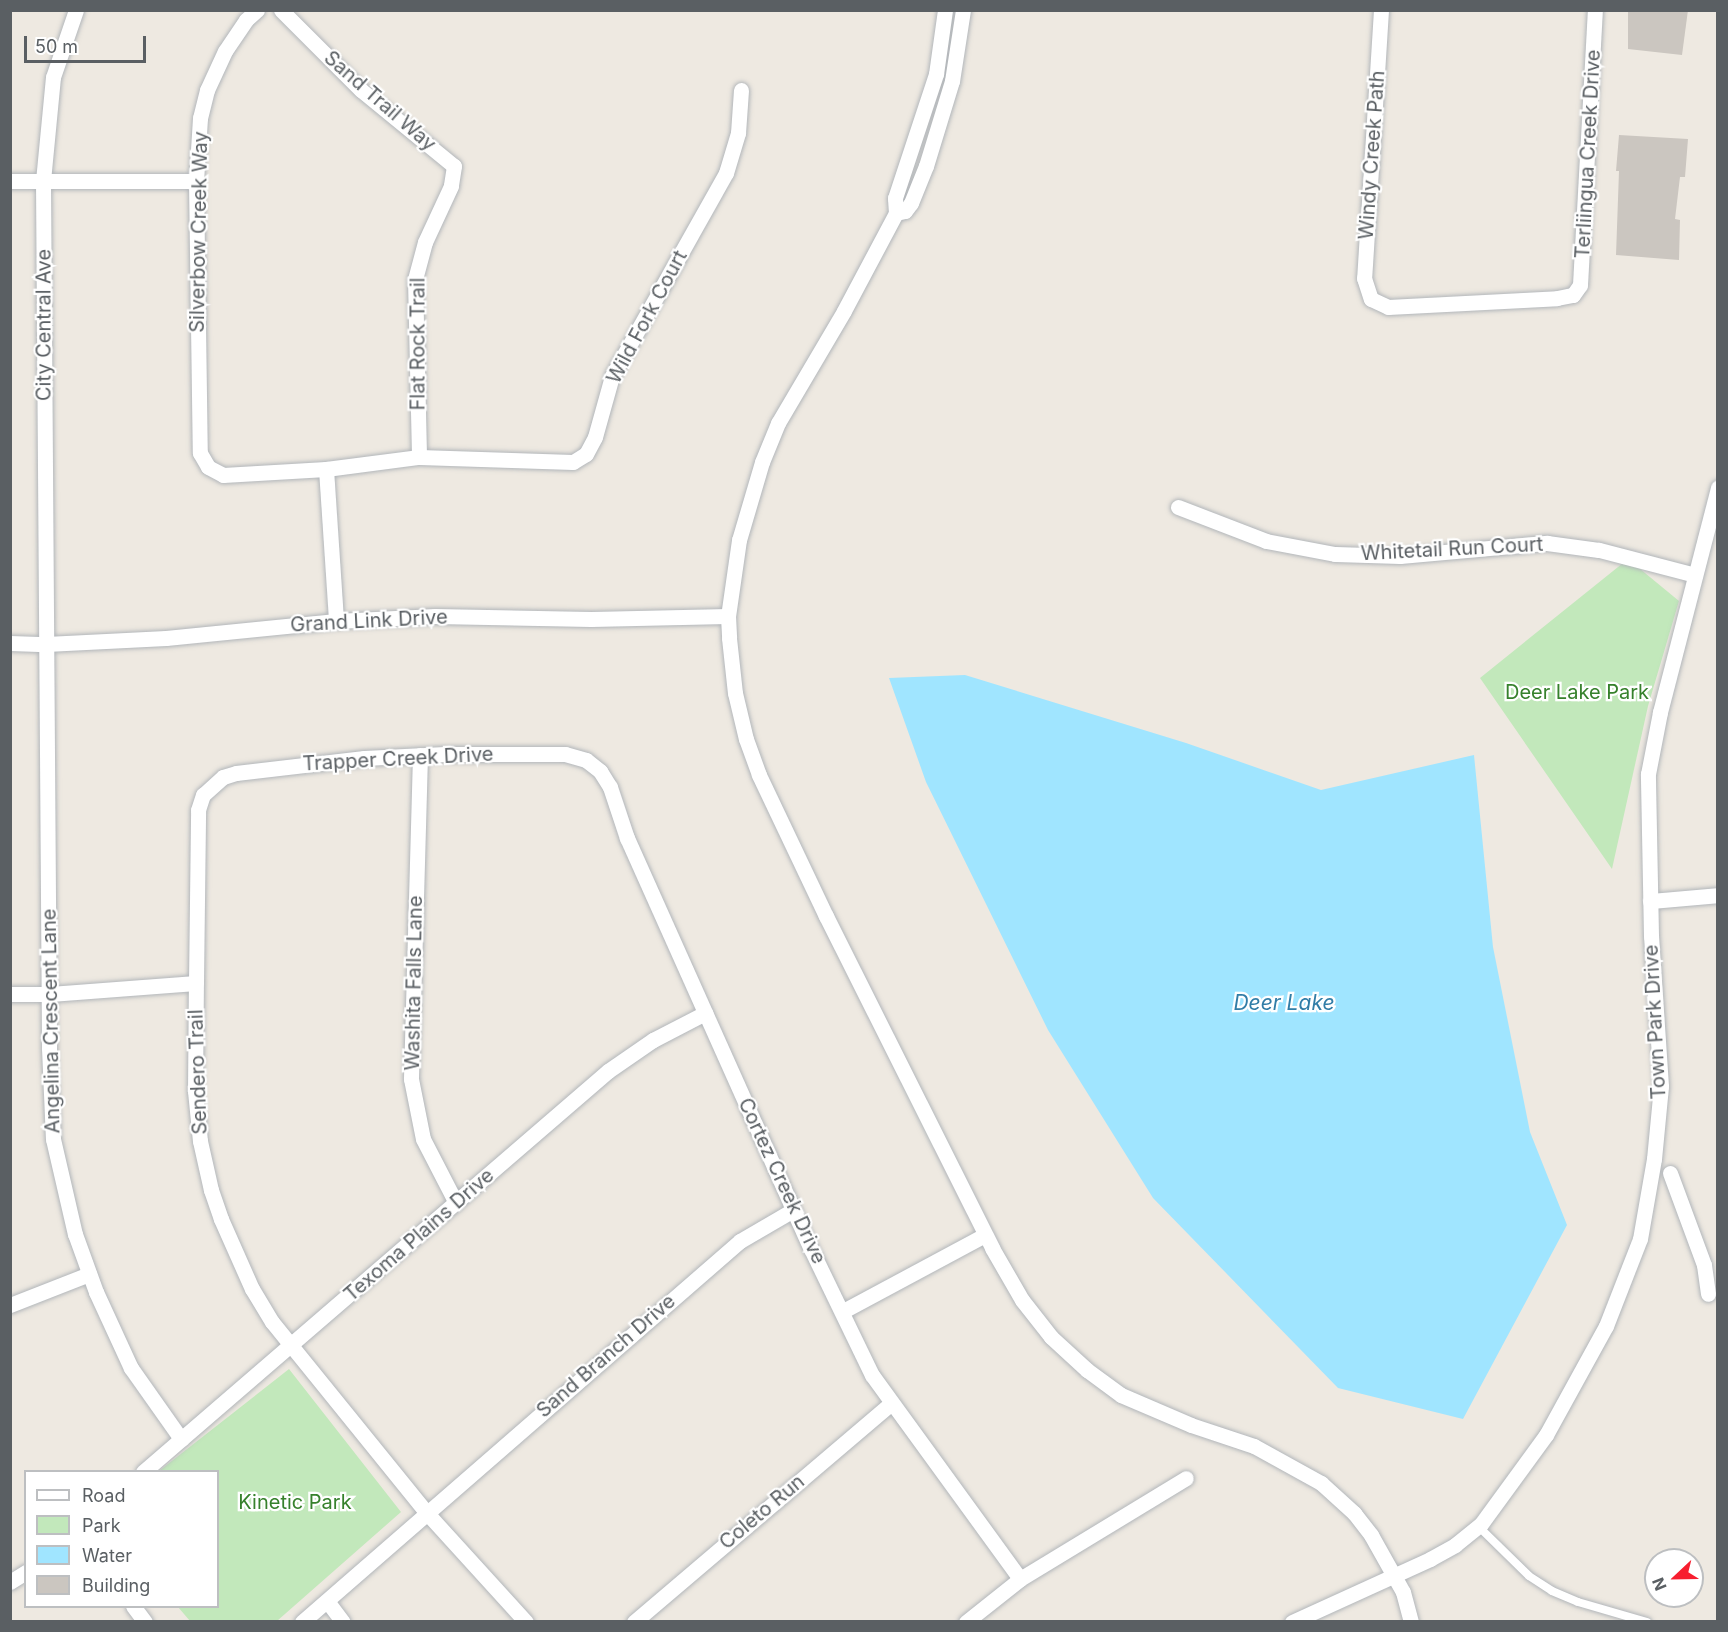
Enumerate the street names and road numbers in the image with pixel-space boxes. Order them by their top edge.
street label: Sand Trail Way [319,46,441,156]
street label: Terliingua Creek Drive [1571,49,1605,259]
street label: Windy Creek Path [1354,70,1390,240]
street label: Silverbow Creek Way [185,131,213,333]
street label: Wild Fork Court [602,246,692,388]
street label: City Central Ave [32,249,56,401]
street label: Flat Rock Trail [406,278,430,410]
street label: Whitetail Run Court [1360,532,1544,566]
street label: Grand Link Drive [290,605,448,637]
street label: Trapper Creek Drive [302,742,494,776]
street label: Washita Falls Lane [400,895,428,1071]
street label: Angelina Crescent Lane [37,908,65,1134]
street label: Town Park Drive [1639,944,1671,1100]
street label: Sendero Trail [184,1009,212,1135]
street label: Cortez Creek Drive [733,1094,831,1268]
street label: Texoma Plains Drive [339,1163,499,1307]
street label: Sand Branch Drive [532,1289,680,1423]
street label: Coleto Run [715,1470,809,1554]

